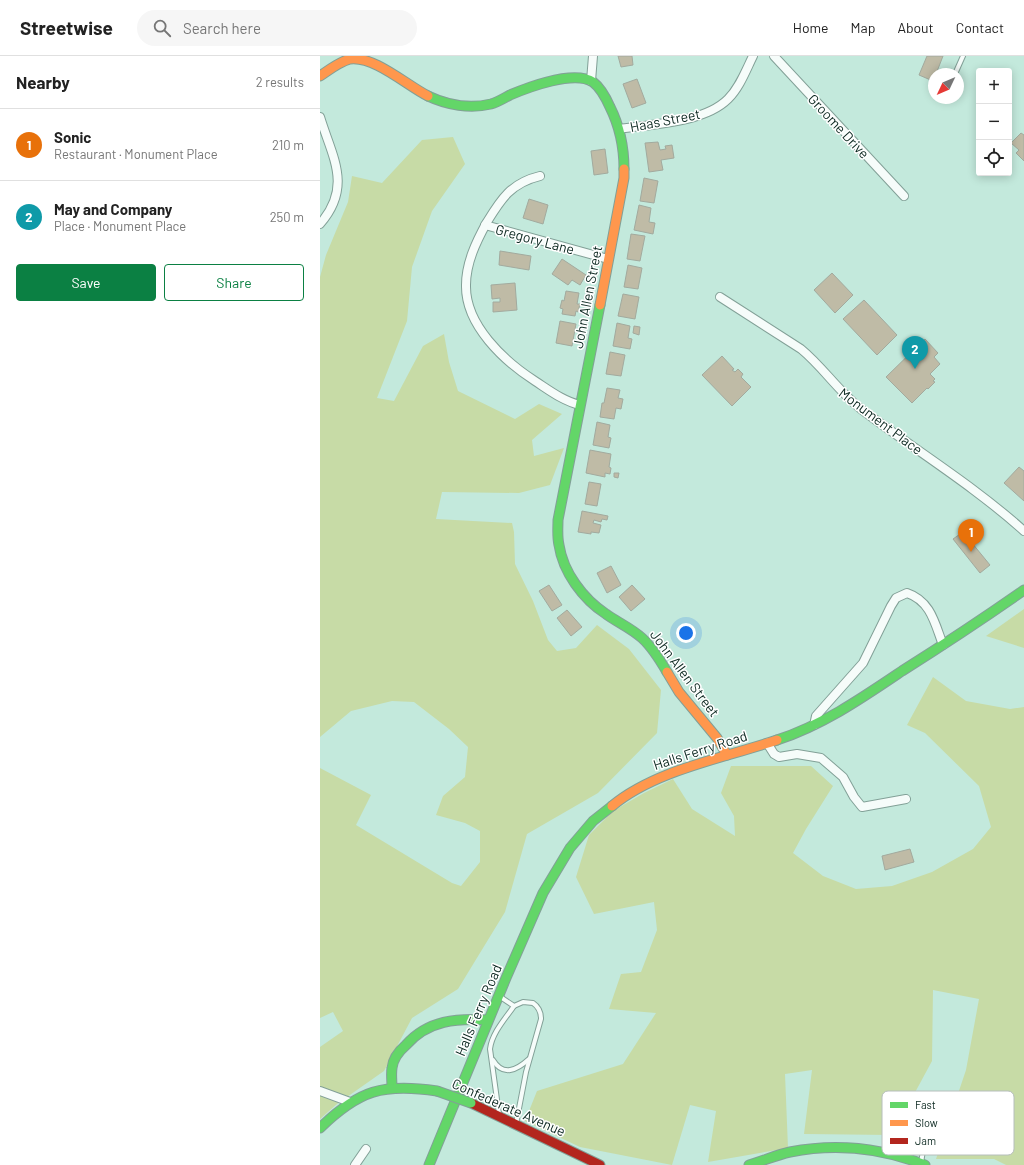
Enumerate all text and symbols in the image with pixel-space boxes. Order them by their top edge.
search box [137,10,417,46]
text: Streetwise [20,16,113,39]
icon: search [151,17,173,39]
text: Search here [183,19,261,37]
text: Home [793,19,829,36]
text: Map [851,19,875,36]
text: About [897,19,934,36]
text: Contact [956,19,1004,36]
north arrow [928,68,964,104]
map controls [976,68,1012,176]
button: + [976,68,1012,104]
text: Nearby [16,72,70,92]
text: 2 results [256,74,304,90]
street label: Groome Drive [805,90,873,162]
button: − [976,104,1012,140]
street label: Haas Street [628,105,702,135]
text: Sonic [54,128,91,146]
text: 1 [27,137,31,153]
text: 210 m [272,137,304,153]
button: locate [976,140,1012,176]
text: Restaurant · Monument Place [54,146,218,162]
text: May and Company [54,200,172,218]
text: 2 [25,209,33,225]
text: 250 m [270,209,304,225]
text: Place · Monument Place [54,218,186,234]
street label: Gregory Lane [494,220,576,258]
street label: John Allen Street [569,244,605,350]
button: Save [16,264,156,301]
button: Share [164,264,304,301]
pin: 2 [902,336,928,369]
street label: Monument Place [836,384,926,458]
pin: 1 [958,519,984,552]
your location [676,623,696,643]
street label: John Allen Street [647,626,723,720]
street label: Halls Ferry Road [651,727,749,773]
street label: Halls Ferry Road [451,962,505,1058]
street label: Confederate Avenue [450,1074,568,1140]
legend [882,1091,1014,1155]
text: Fast [915,1098,936,1111]
text: Slow [915,1116,938,1129]
text: Jam [915,1134,936,1147]

